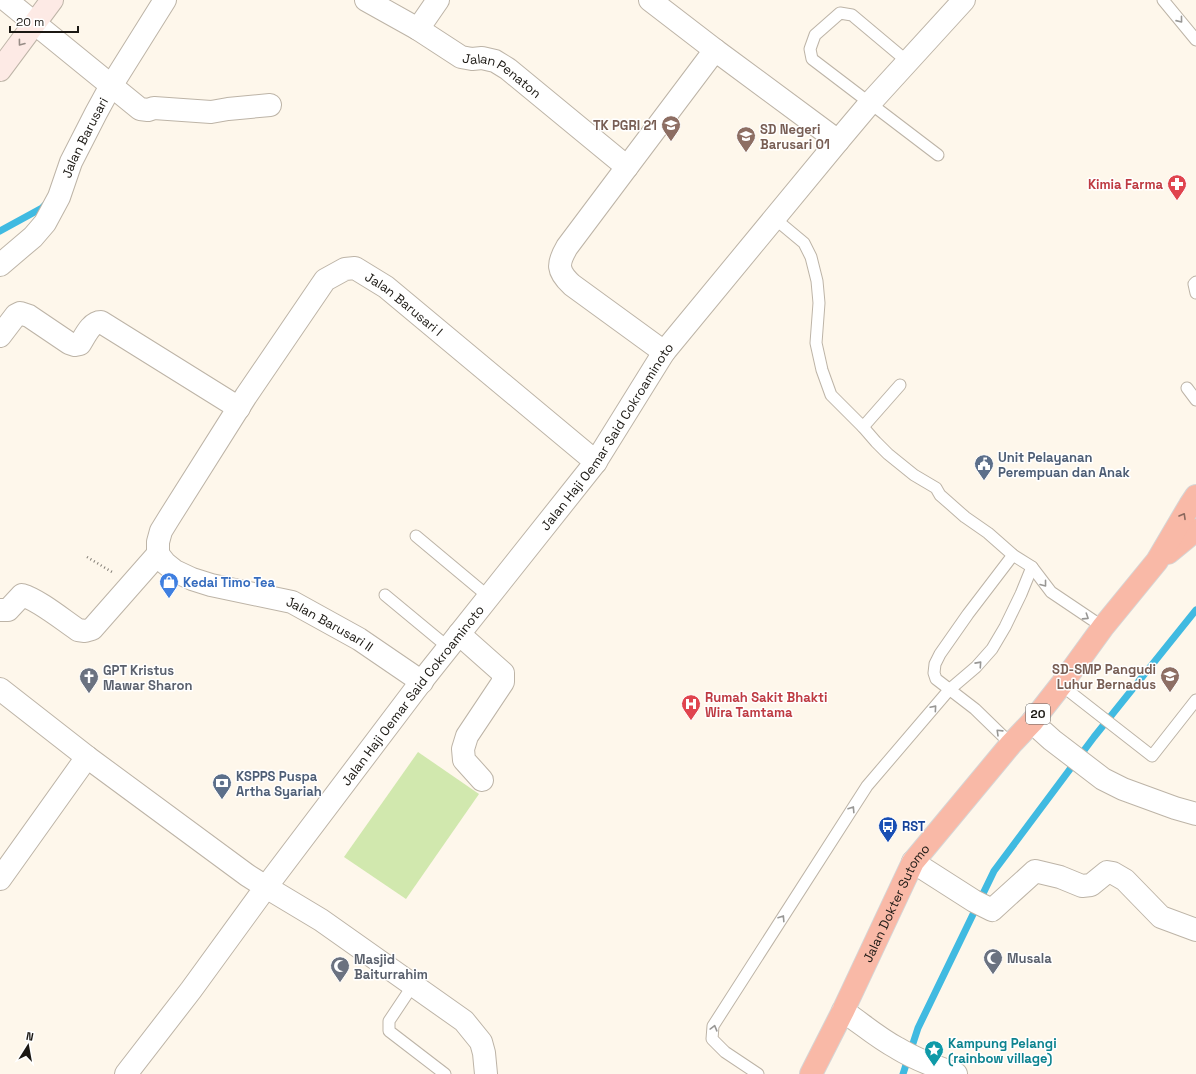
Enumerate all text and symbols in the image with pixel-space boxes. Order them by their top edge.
scale bar [10,8,78,34]
text: 20 m [16,14,44,30]
one-way arrow [1175,15,1182,23]
one-way arrow [18,38,25,45]
street label: Jalan Penaton [461,49,545,102]
street label: Jalan Barusari [58,94,112,180]
school or university icon: TK PGRI 21 [660,114,682,142]
place label: TK PGRI 21 [593,117,657,134]
place label: SD Negeri Barusari 01 [760,121,830,153]
school or university icon: SD Negeri Barusari 01 [735,125,757,153]
pharmacy icon: Kimia Farma [1166,173,1188,201]
place label: Kimia Farma [1088,176,1163,193]
street label: Jalan Barusari I [362,268,446,340]
street label: Jalan Haji Oemar Said Cokroaminoto [537,339,677,534]
place label: Unit Pelayanan Perempuan dan Anak [998,449,1131,481]
public building icon: Unit Pelayanan Perempuan dan Anak [973,453,995,481]
one-way arrow [1179,513,1186,520]
shop icon: Kedai Timo Tea [158,571,180,599]
place label: Kedai Timo Tea [183,574,275,591]
one-way arrow [1040,579,1047,586]
street label: Jalan Barusari II [285,593,377,655]
street label: Jalan Haji Oemar Said Cokroaminoto [338,602,488,789]
one-way arrow [1082,612,1089,619]
one-way arrow [974,661,981,669]
place label: SD-SMP Pangudi Luhur Bernadus [1052,661,1156,693]
place label: GPT Kristus Mawar Sharon [103,662,192,694]
school or university icon: SD-SMP Pangudi Luhur Bernadus [1159,665,1181,693]
church icon: GPT Kristus Mawar Sharon [78,666,100,694]
place label: Rumah Sakit Bhakti Wira Tamtama [705,689,827,721]
hospital icon: Rumah Sakit Bhakti Wira Tamtama [680,693,702,721]
road number: 20 [1026,704,1050,724]
one-way arrow [929,705,936,712]
one-way arrow [996,730,1004,737]
place label: KSPPS Puspa Artha Syariah [236,768,322,800]
bank icon: KSPPS Puspa Artha Syariah [211,772,233,800]
one-way arrow [847,806,855,813]
bus stop icon: RST [877,815,899,843]
place label: RST [902,818,926,835]
street label: Jalan Dokter Sutomo [859,840,934,965]
one-way arrow [777,915,785,922]
mosque icon: Musala [982,947,1004,975]
place label: Musala [1007,950,1052,967]
place label: Masjid Baiturrahim [354,951,428,983]
mosque icon: Masjid Baiturrahim [329,955,351,983]
one-way arrow [709,1025,718,1032]
north arrow [8,1026,48,1066]
text: N [25,1029,35,1044]
place label: Kampung Pelangi (rainbow village) [948,1035,1057,1067]
place icon: Kampung Pelangi (rainbow village) [923,1039,945,1067]

